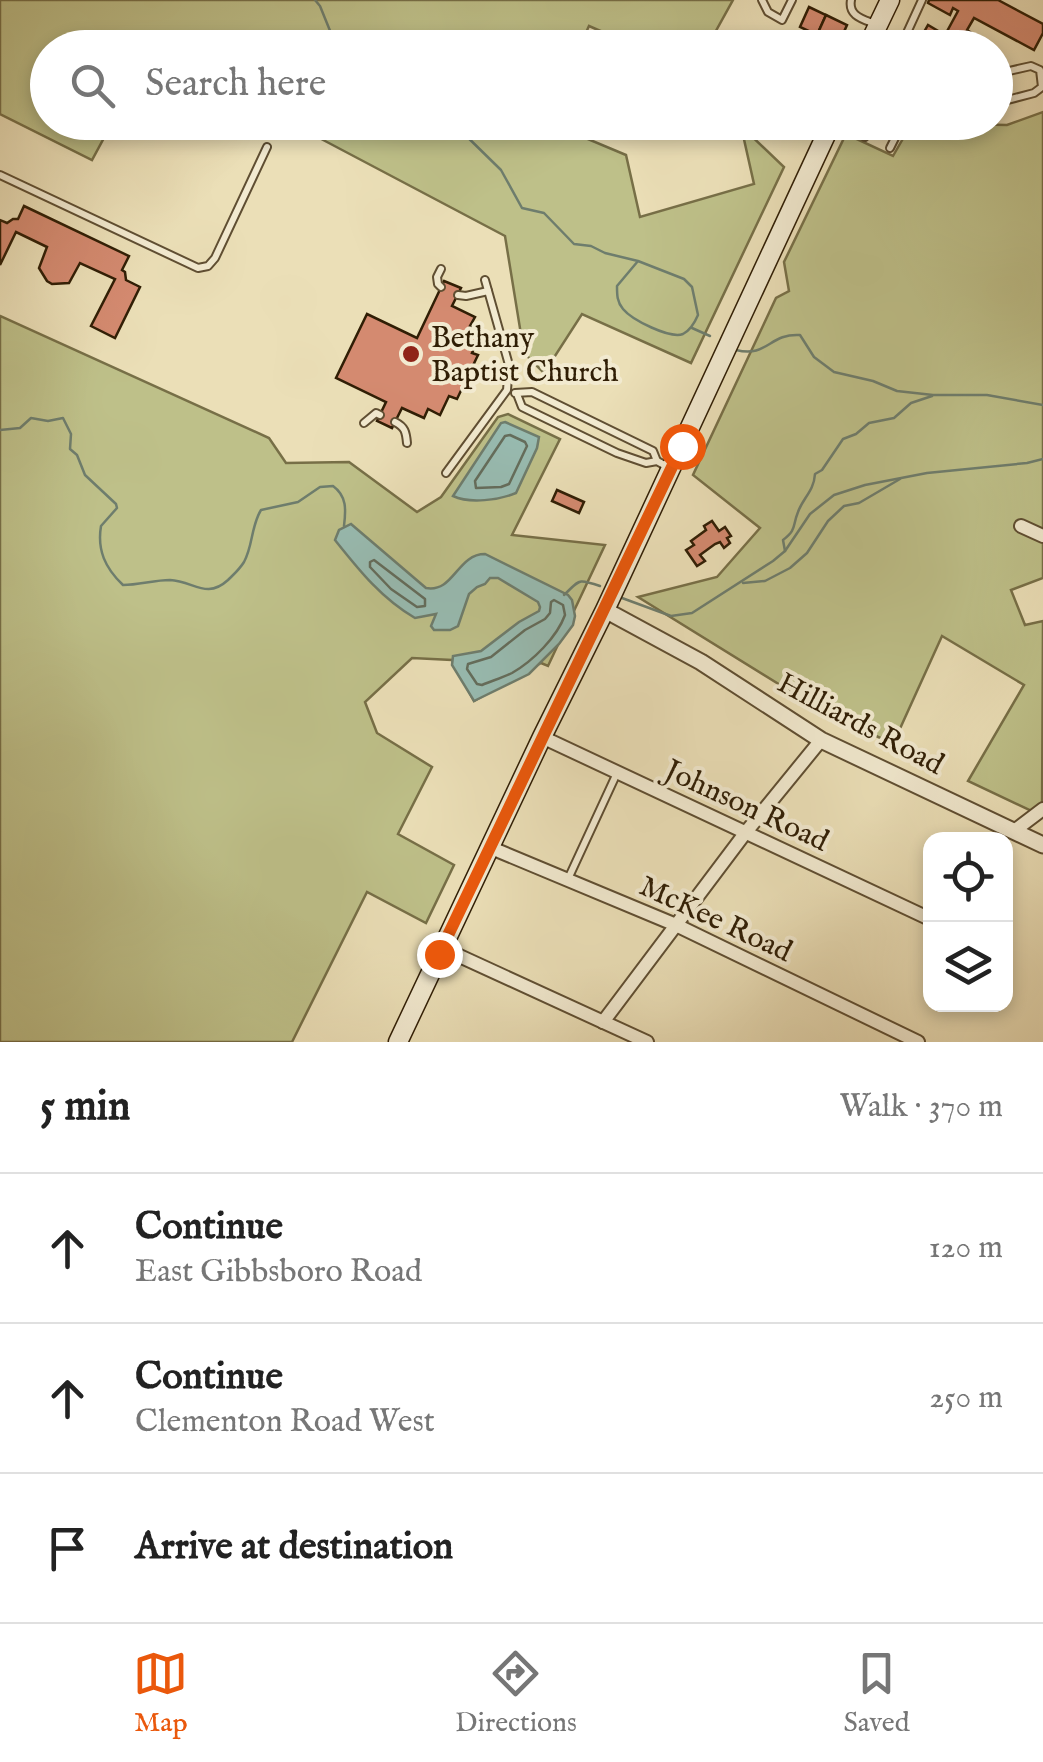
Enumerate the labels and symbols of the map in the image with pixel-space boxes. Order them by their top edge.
place label: Bethany Baptist Church [431,320,618,392]
marker: Bethany Baptist Church [400,343,422,365]
route start [660,424,706,470]
street label: Hilliards Road [770,665,951,785]
street label: Johnson Road [655,751,835,862]
street label: McKee Road [633,868,798,972]
route end [417,932,463,978]

